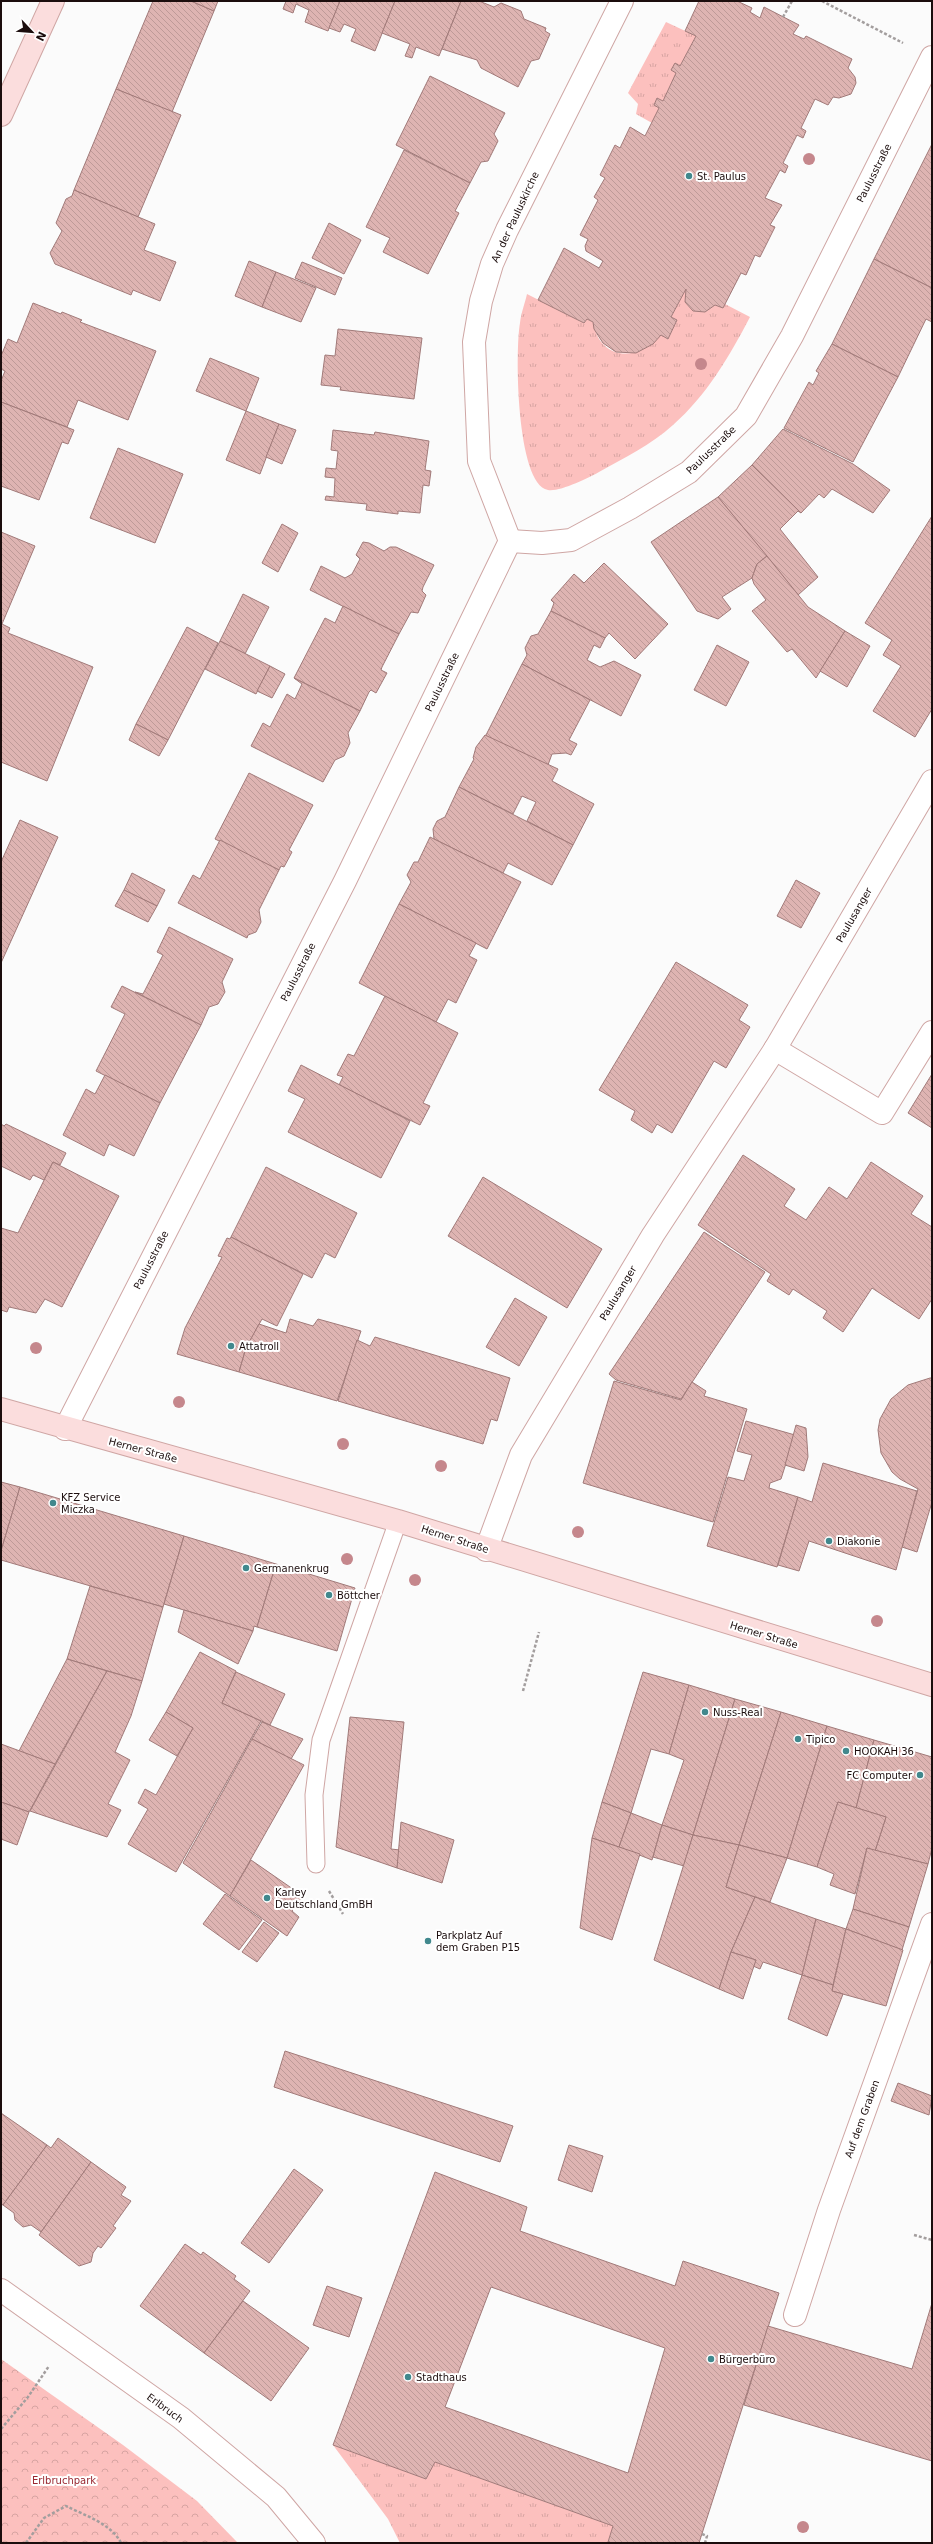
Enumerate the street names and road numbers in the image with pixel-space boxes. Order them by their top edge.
street label: Paulusstraße [855,142,893,204]
street label: An der Pauluskirche [489,170,541,264]
street label: Paulusstraße [684,424,738,476]
street label: Paulusstraße [423,651,461,713]
street label: Paulusanger [834,885,875,944]
street label: Paulusstraße [279,941,317,1003]
street label: Paulusstraße [132,1229,170,1291]
street label: Paulusanger [597,1263,639,1322]
street label: Herner Straße [108,1436,178,1464]
street label: Herner Straße [420,1523,490,1555]
street label: Herner Straße [729,1619,799,1651]
street label: Auf dem Graben [843,2079,881,2159]
street label: Erlbruch [145,2391,185,2425]

